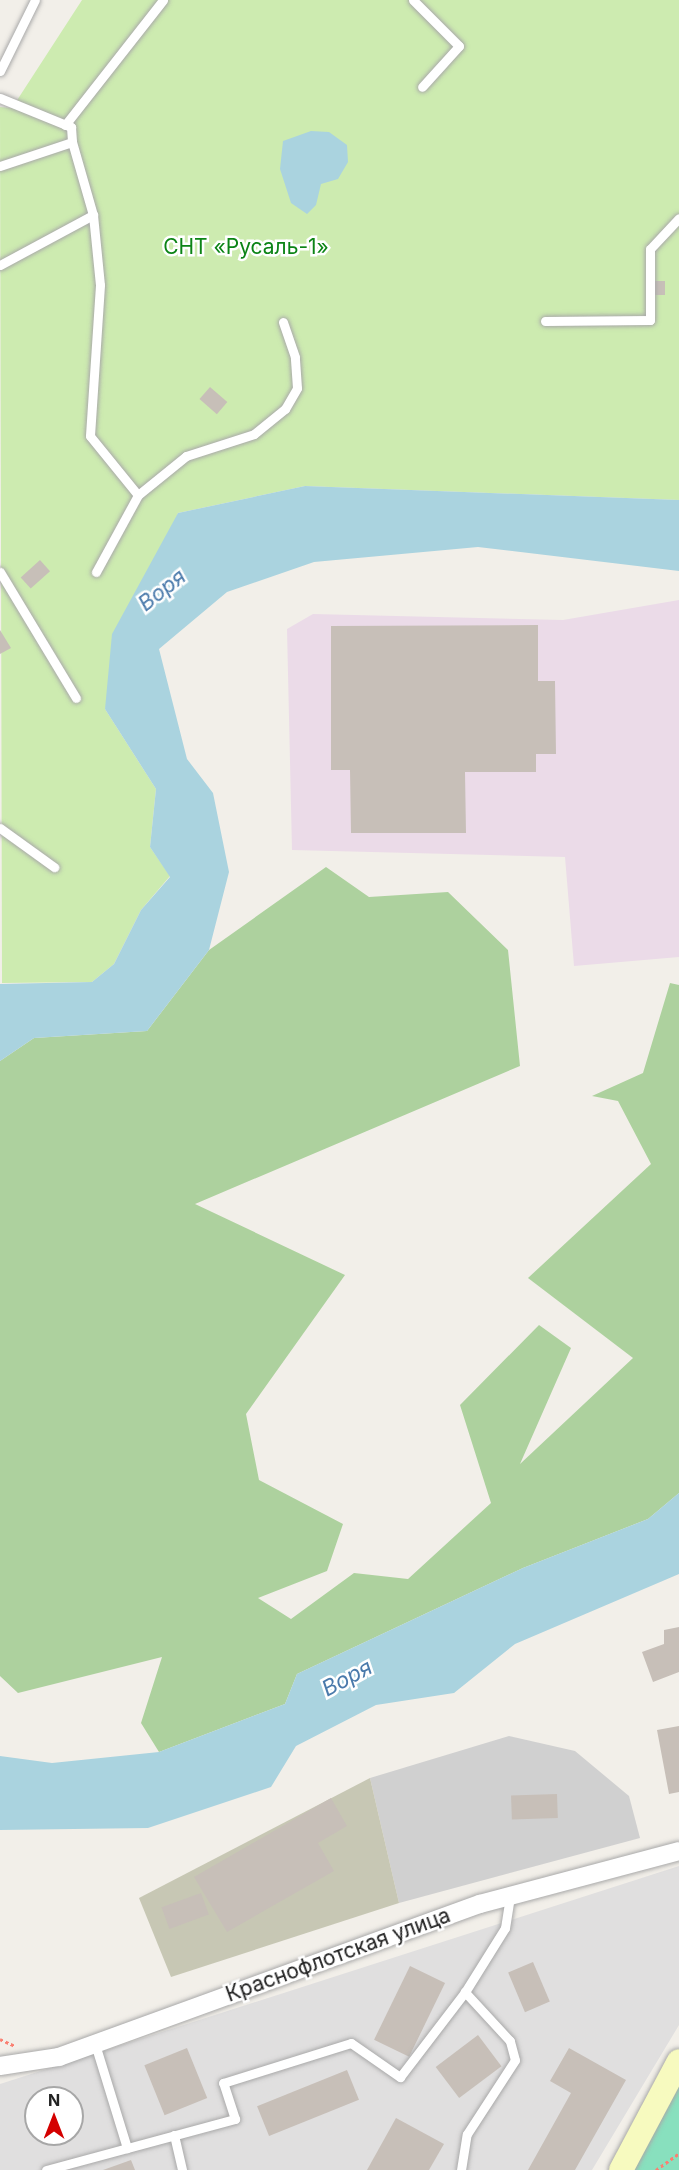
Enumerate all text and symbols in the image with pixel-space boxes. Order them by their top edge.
park label: СНТ «Русаль-1» [163,234,329,260]
water label: Воря [133,563,191,617]
water label: Воря [317,1654,377,1702]
street label: Краснофлотская улица [222,1903,454,2007]
north arrow [24,2086,84,2146]
text: N [48,2090,60,2110]

